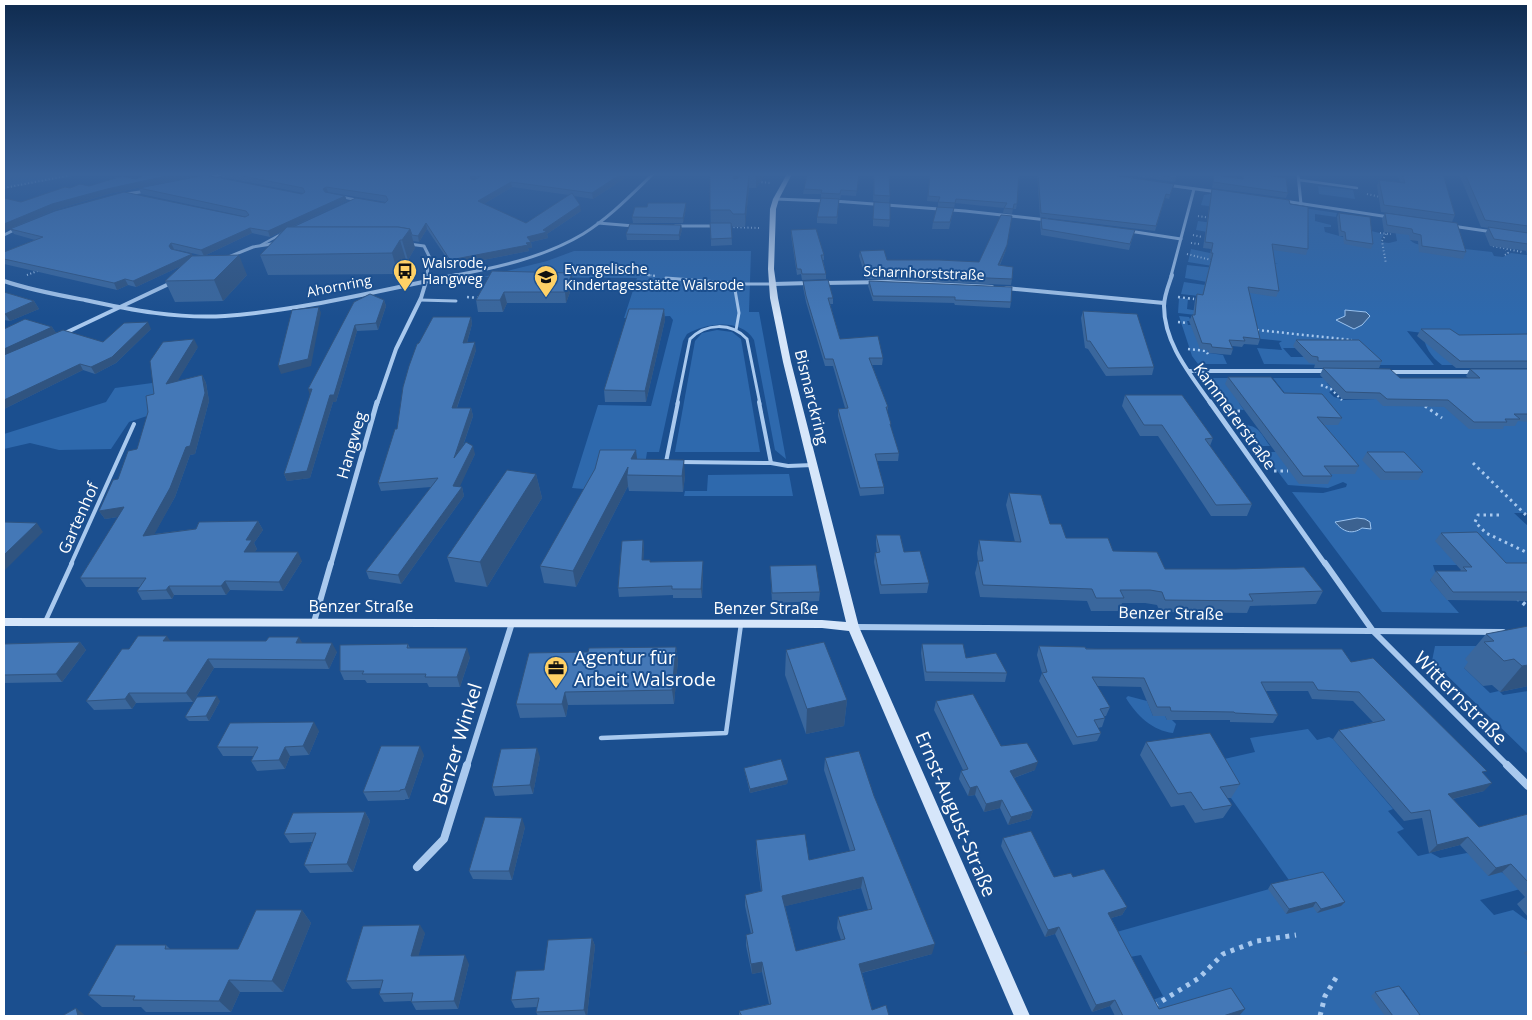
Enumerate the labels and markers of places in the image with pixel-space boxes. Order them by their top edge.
place label: Walsrode, Hangweg [422,253,487,288]
bus stop icon: Walsrode, Hangweg [392,258,418,292]
place label: Evangelische Kindertagesstätte Walsrode [564,259,744,294]
school or university icon: Evangelische Kindertagesstätte Walsrode [533,264,559,298]
place label: Agentur für Arbeit Walsrode [574,644,716,692]
office icon: Agentur für Arbeit Walsrode [543,655,569,689]

